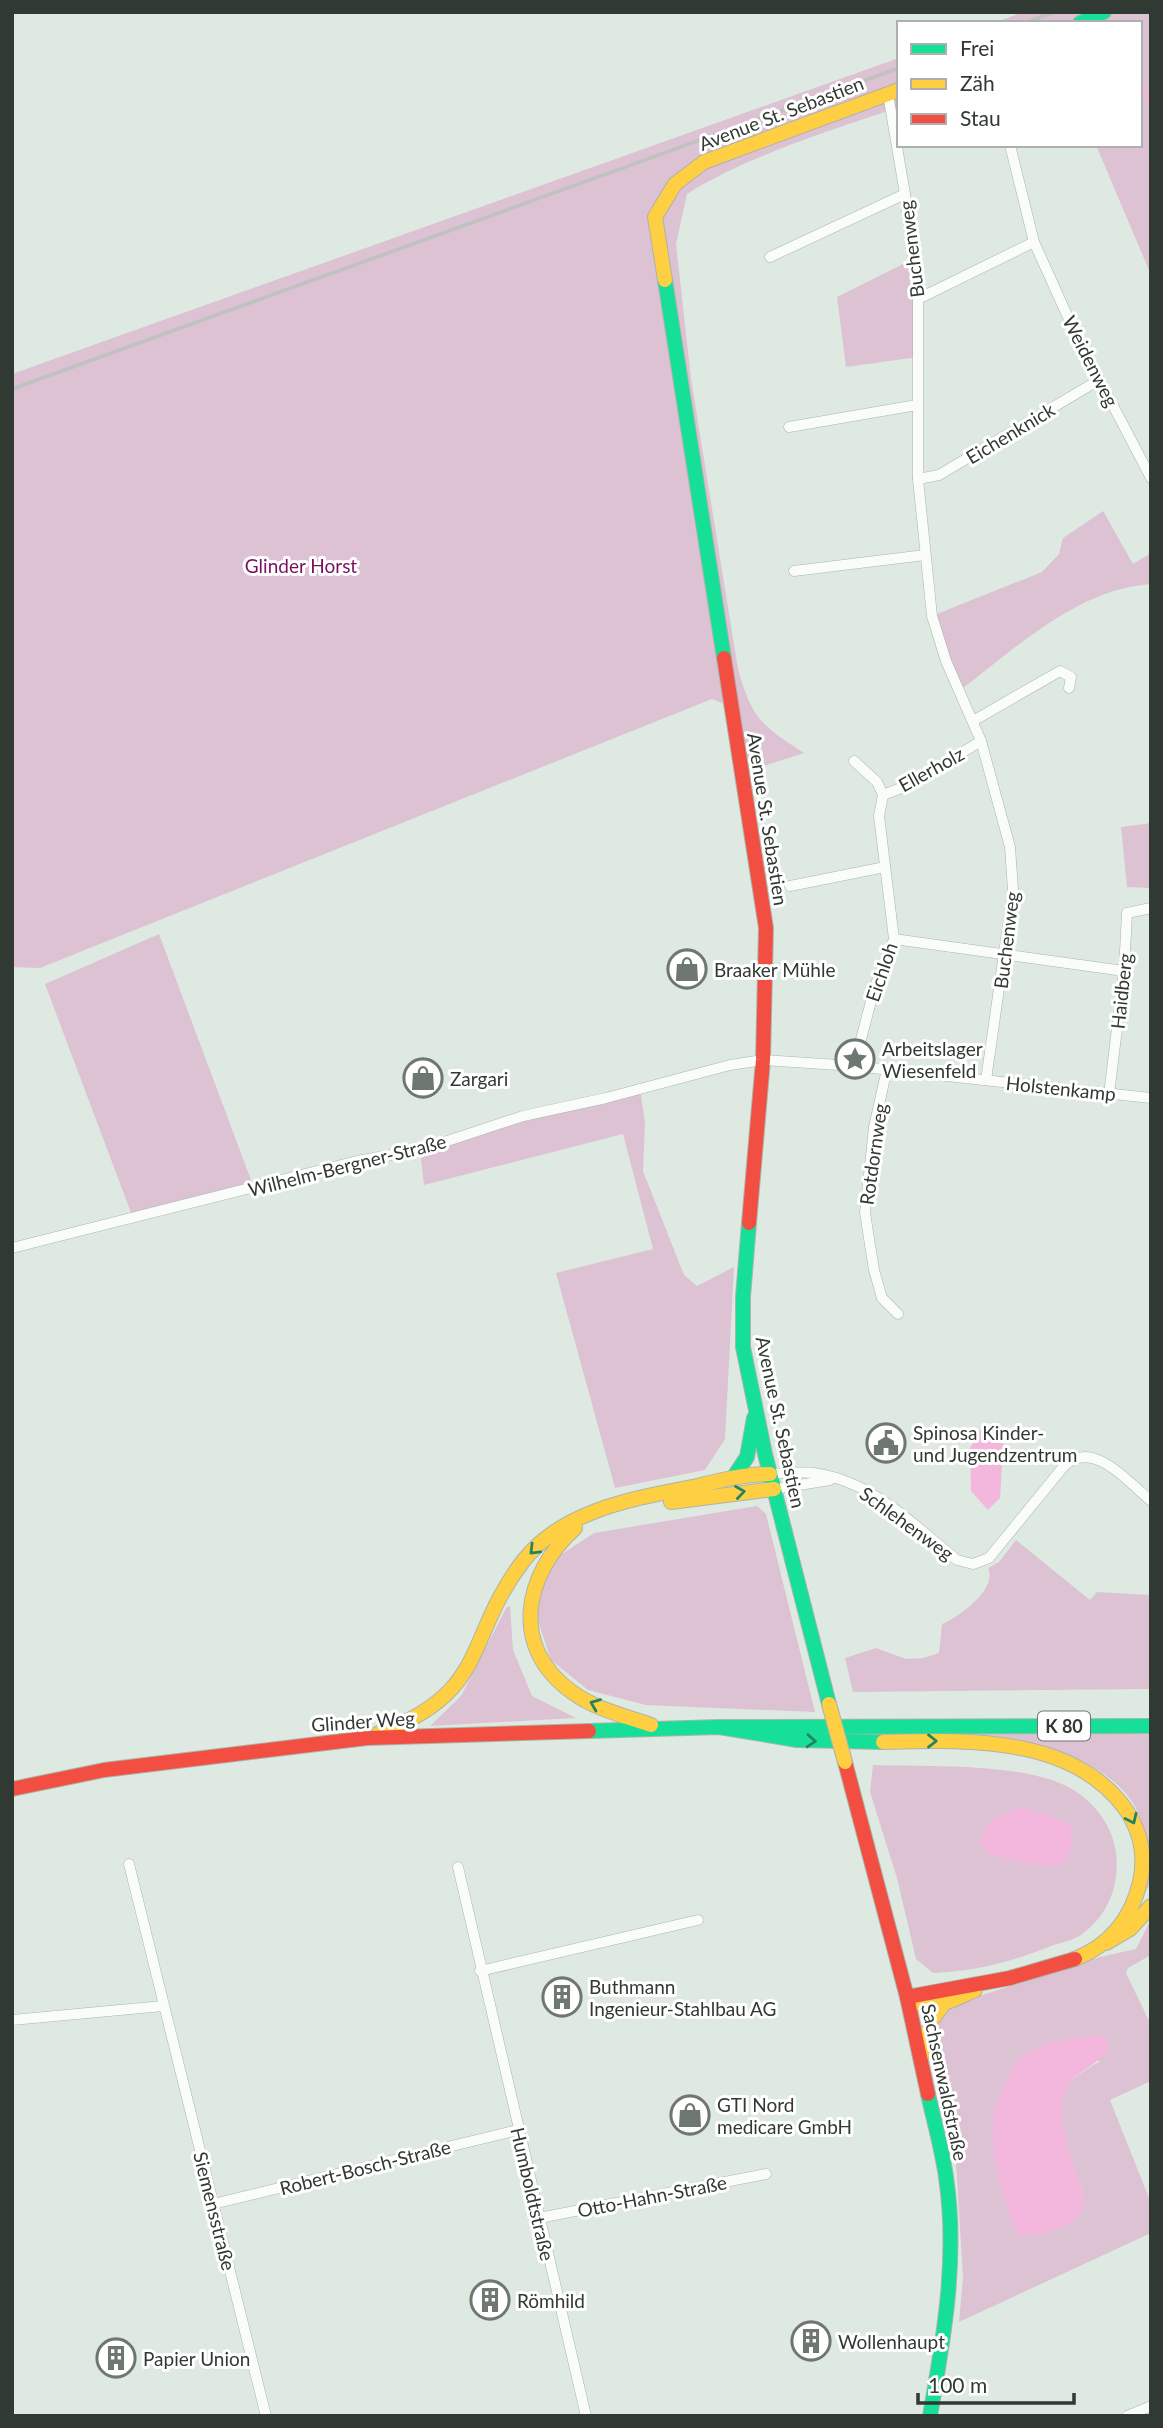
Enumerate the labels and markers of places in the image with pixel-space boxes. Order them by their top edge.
shop icon: Braaker Mühle [666,948,708,990]
place label: Braaker Mühle [714,958,835,981]
place label: Arbeitslager Wiesenfeld [882,1037,983,1082]
place icon: Arbeitslager Wiesenfeld [834,1038,876,1080]
shop icon: Zargari [402,1057,444,1099]
place label: Zargari [450,1067,508,1090]
place label: Spinosa Kinder- und Jugendzentrum [913,1421,1077,1466]
public building icon: Spinosa Kinder- und Jugendzentrum [865,1422,907,1464]
place label: Buthmann Ingenieur-Stahlbau AG [589,1975,776,2020]
building icon: Buthmann Ingenieur-Stahlbau AG [541,1976,583,2018]
place label: GTI Nord medicare GmbH [717,2093,852,2138]
shop icon: GTI Nord medicare GmbH [669,2094,711,2136]
building icon: Römhild [469,2279,511,2321]
place label: Römhild [517,2289,585,2312]
building icon: Wollenhaupt [790,2320,832,2362]
place label: Wollenhaupt [838,2330,945,2353]
building icon: Papier Union [95,2337,137,2379]
place label: Papier Union [143,2347,250,2370]

